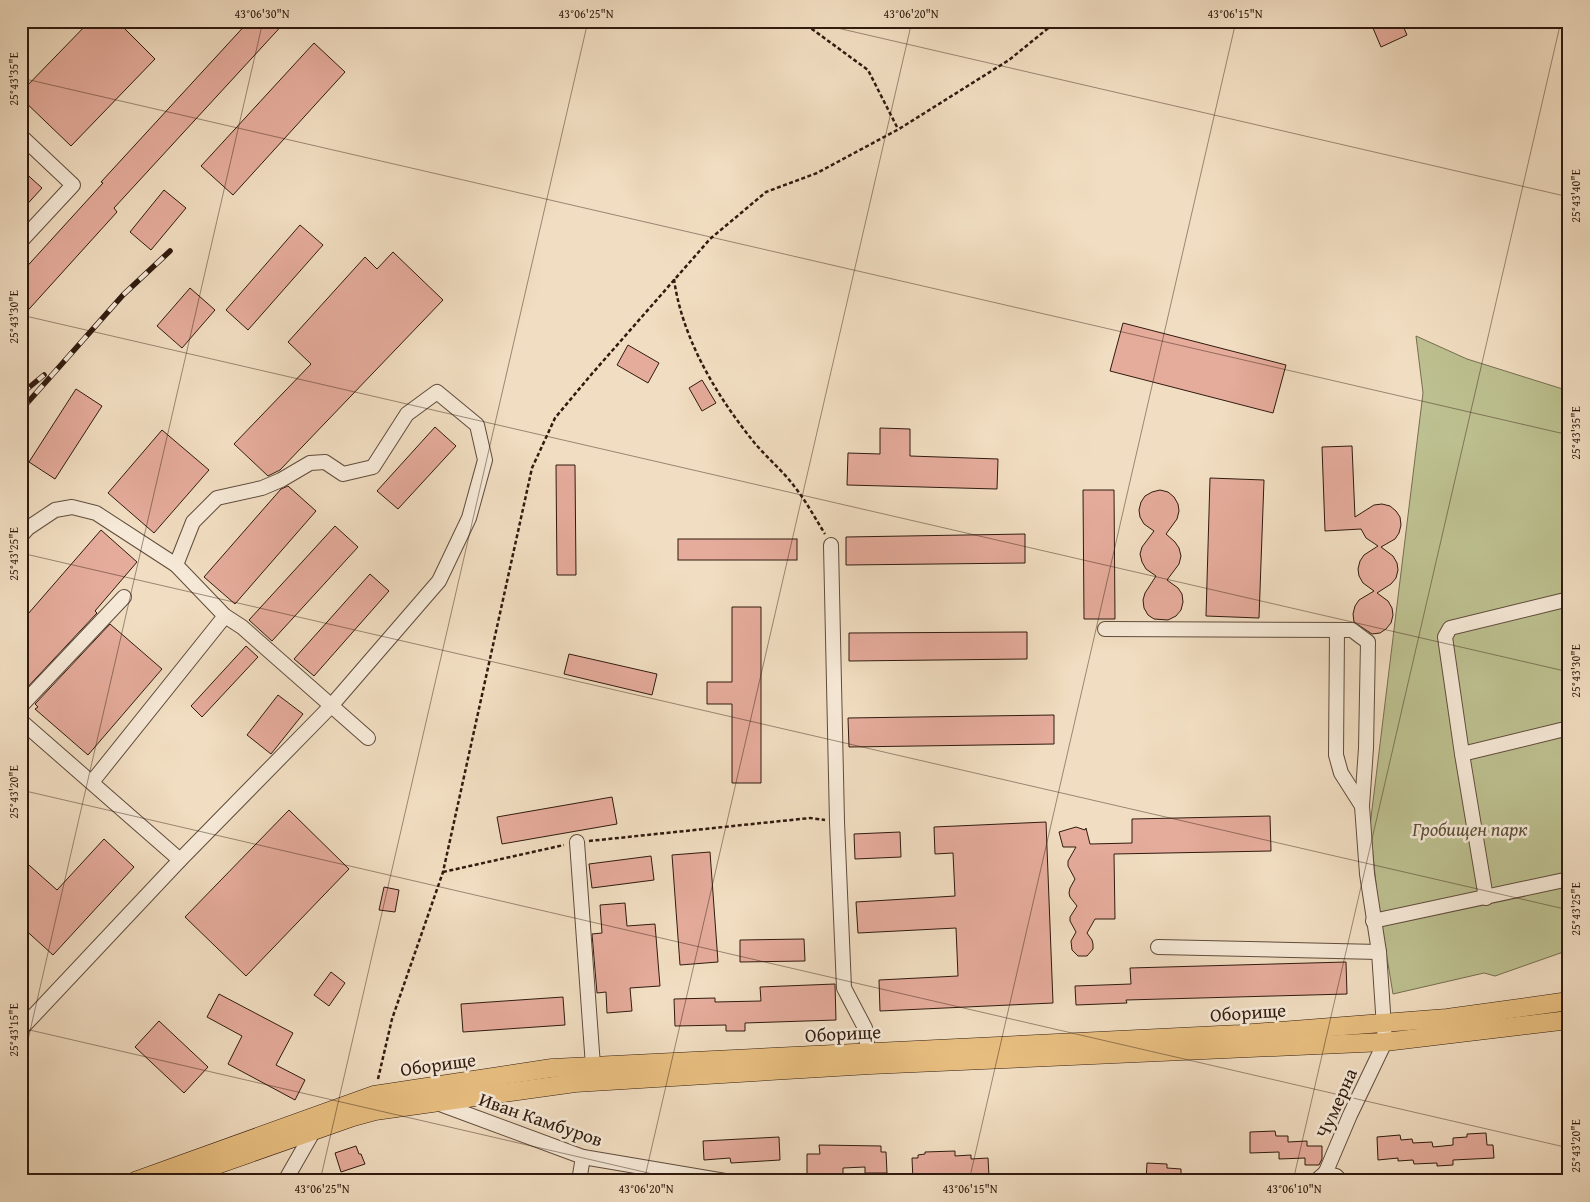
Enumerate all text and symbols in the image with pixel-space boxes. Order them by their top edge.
text: 43°06'30"N [234,5,290,22]
text: 43°06'25"N [558,5,614,22]
text: 43°06'20"N [883,5,939,22]
text: 43°06'15"N [1207,5,1263,22]
text: 25°43'35"E [5,52,22,106]
text: 25°43'40"E [1567,169,1584,223]
text: 25°43'30"E [5,290,22,344]
text: 25°43'35"E [1567,406,1584,460]
text: 25°43'25"E [5,527,22,581]
text: 25°43'30"E [1567,644,1584,698]
text: 25°43'20"E [5,765,22,819]
park label: Гробищен парк [1411,815,1528,843]
text: 25°43'25"E [1567,882,1584,936]
street label: Оборище [1209,995,1287,1029]
text: 25°43'15"E [5,1003,22,1057]
street label: Оборище [804,1017,882,1049]
street label: Оборище [398,1045,478,1083]
street label: Чумерна [1308,1063,1364,1143]
street label: Иван Камбуров [475,1085,607,1153]
text: 25°43'20"E [1567,1119,1584,1173]
text: 43°06'25"N [294,1180,350,1197]
text: 43°06'20"N [618,1180,674,1197]
text: 43°06'15"N [942,1180,998,1197]
text: 43°06'10"N [1266,1180,1322,1197]

